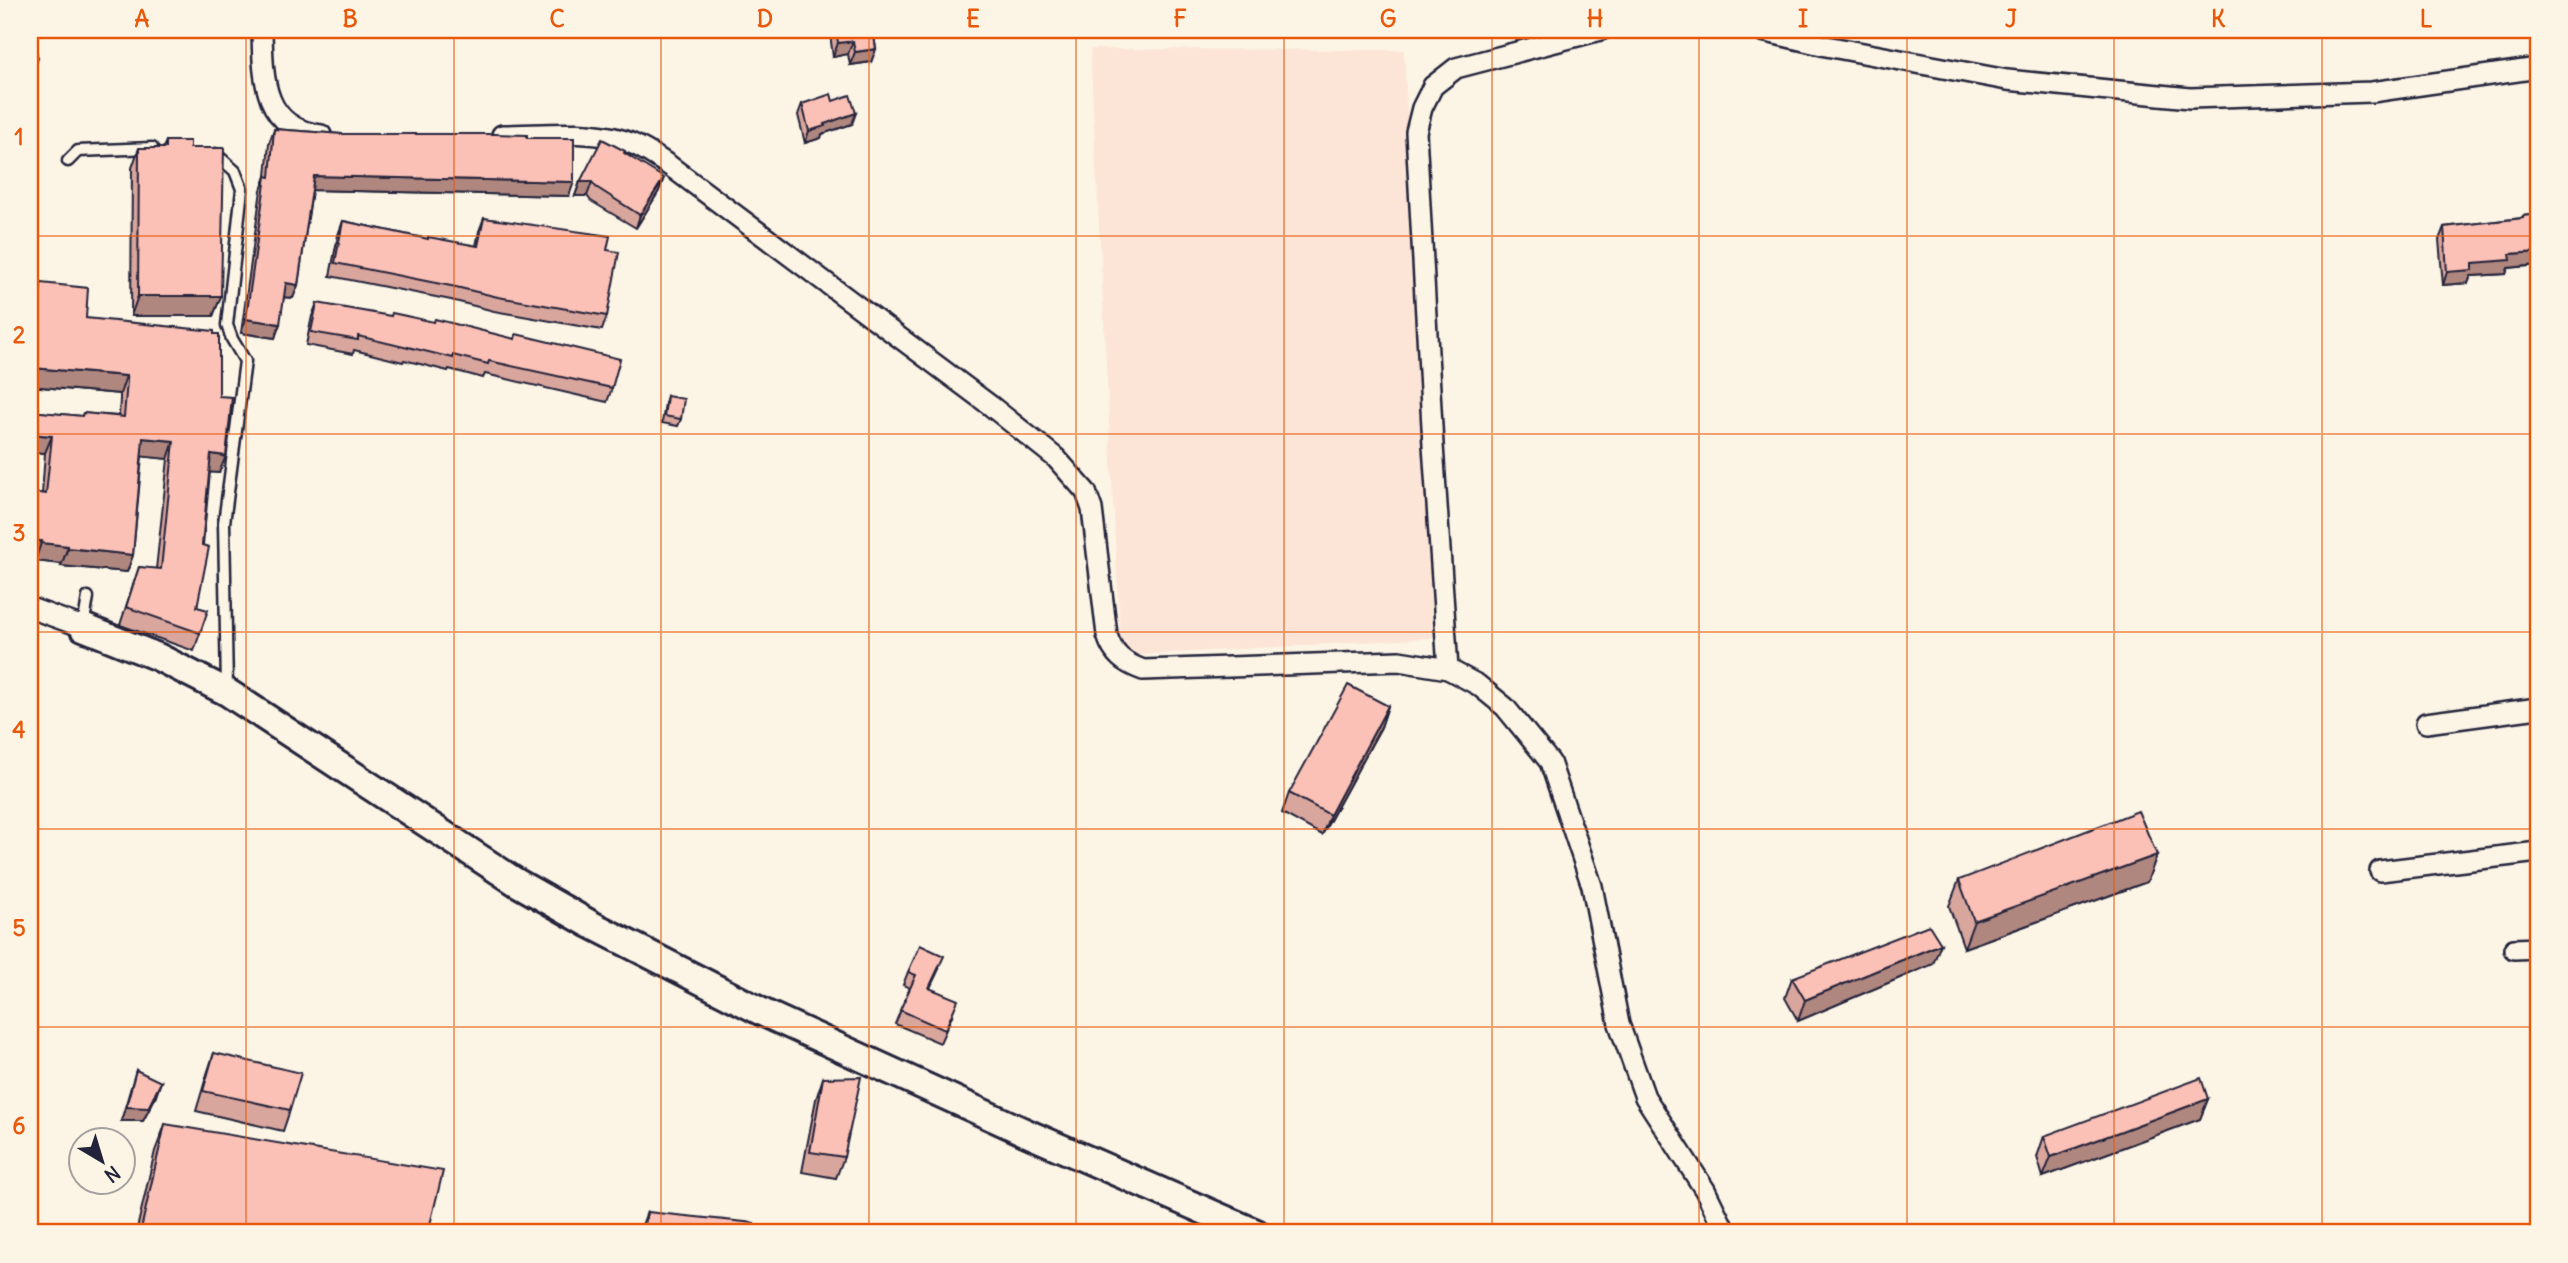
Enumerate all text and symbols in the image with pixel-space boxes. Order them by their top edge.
text: A [135,4,150,33]
text: B [342,4,358,33]
text: C [549,4,565,33]
text: D [757,4,773,33]
text: E [966,4,980,33]
text: F [1173,4,1187,33]
text: G [1380,4,1396,33]
text: H [1587,4,1603,33]
text: I [1798,4,1808,33]
text: J [2005,4,2017,33]
text: K [2211,4,2226,33]
text: L [2420,4,2433,33]
text: 1 [14,122,24,151]
text: 2 [13,320,26,349]
text: 3 [12,518,26,547]
text: 4 [12,715,26,744]
text: 5 [12,913,26,942]
text: 6 [12,1111,26,1140]
north arrow [66,1126,136,1196]
text: N [100,1161,125,1188]

